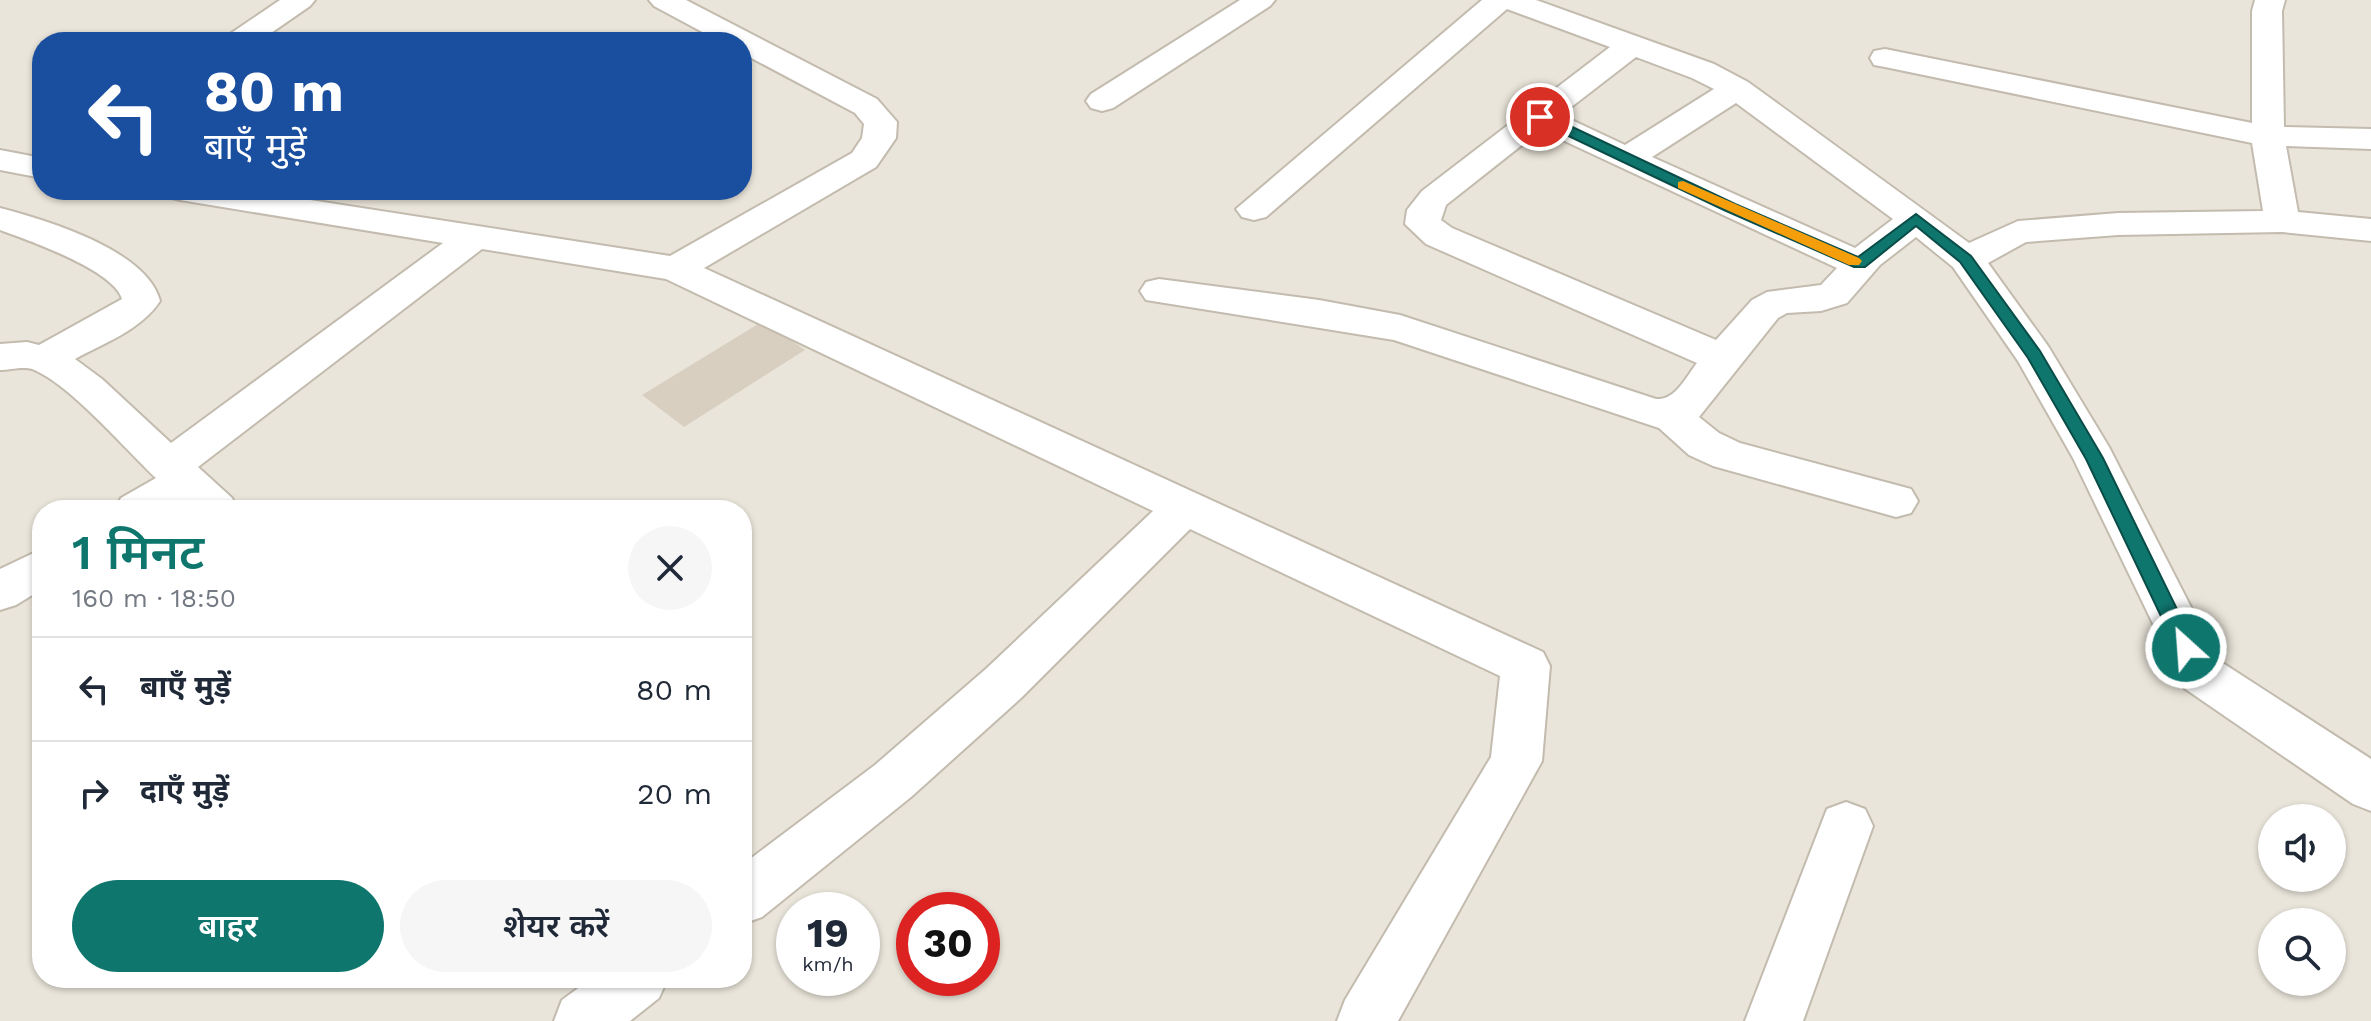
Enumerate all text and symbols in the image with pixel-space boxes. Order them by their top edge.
text: 80 m [204,59,344,125]
icon: left [72,64,176,168]
pin [1506,83,1574,151]
icon: arrive [1518,95,1562,139]
text: बाएँ मुड़ें [204,126,307,168]
text: 1 मिनट [72,524,204,581]
button: close [628,526,712,610]
text: 160 m · 18:50 [72,583,236,613]
position arrow [2144,606,2228,690]
icon: left [72,667,116,711]
text: बाएँ मुड़ें [140,669,231,704]
text: 80 m [636,672,712,707]
icon: right [72,771,116,815]
text: दाएँ मुड़ें [140,773,229,808]
text: 20 m [637,776,712,811]
map controls [2258,804,2346,996]
button: sound [2258,804,2346,892]
button: बाहर [72,880,384,972]
button: शेयर करें [400,880,712,972]
speed limit sign: 30 [896,892,1000,996]
button: search [2258,908,2346,996]
text: 19 [807,910,849,957]
text: km/h [802,952,854,976]

